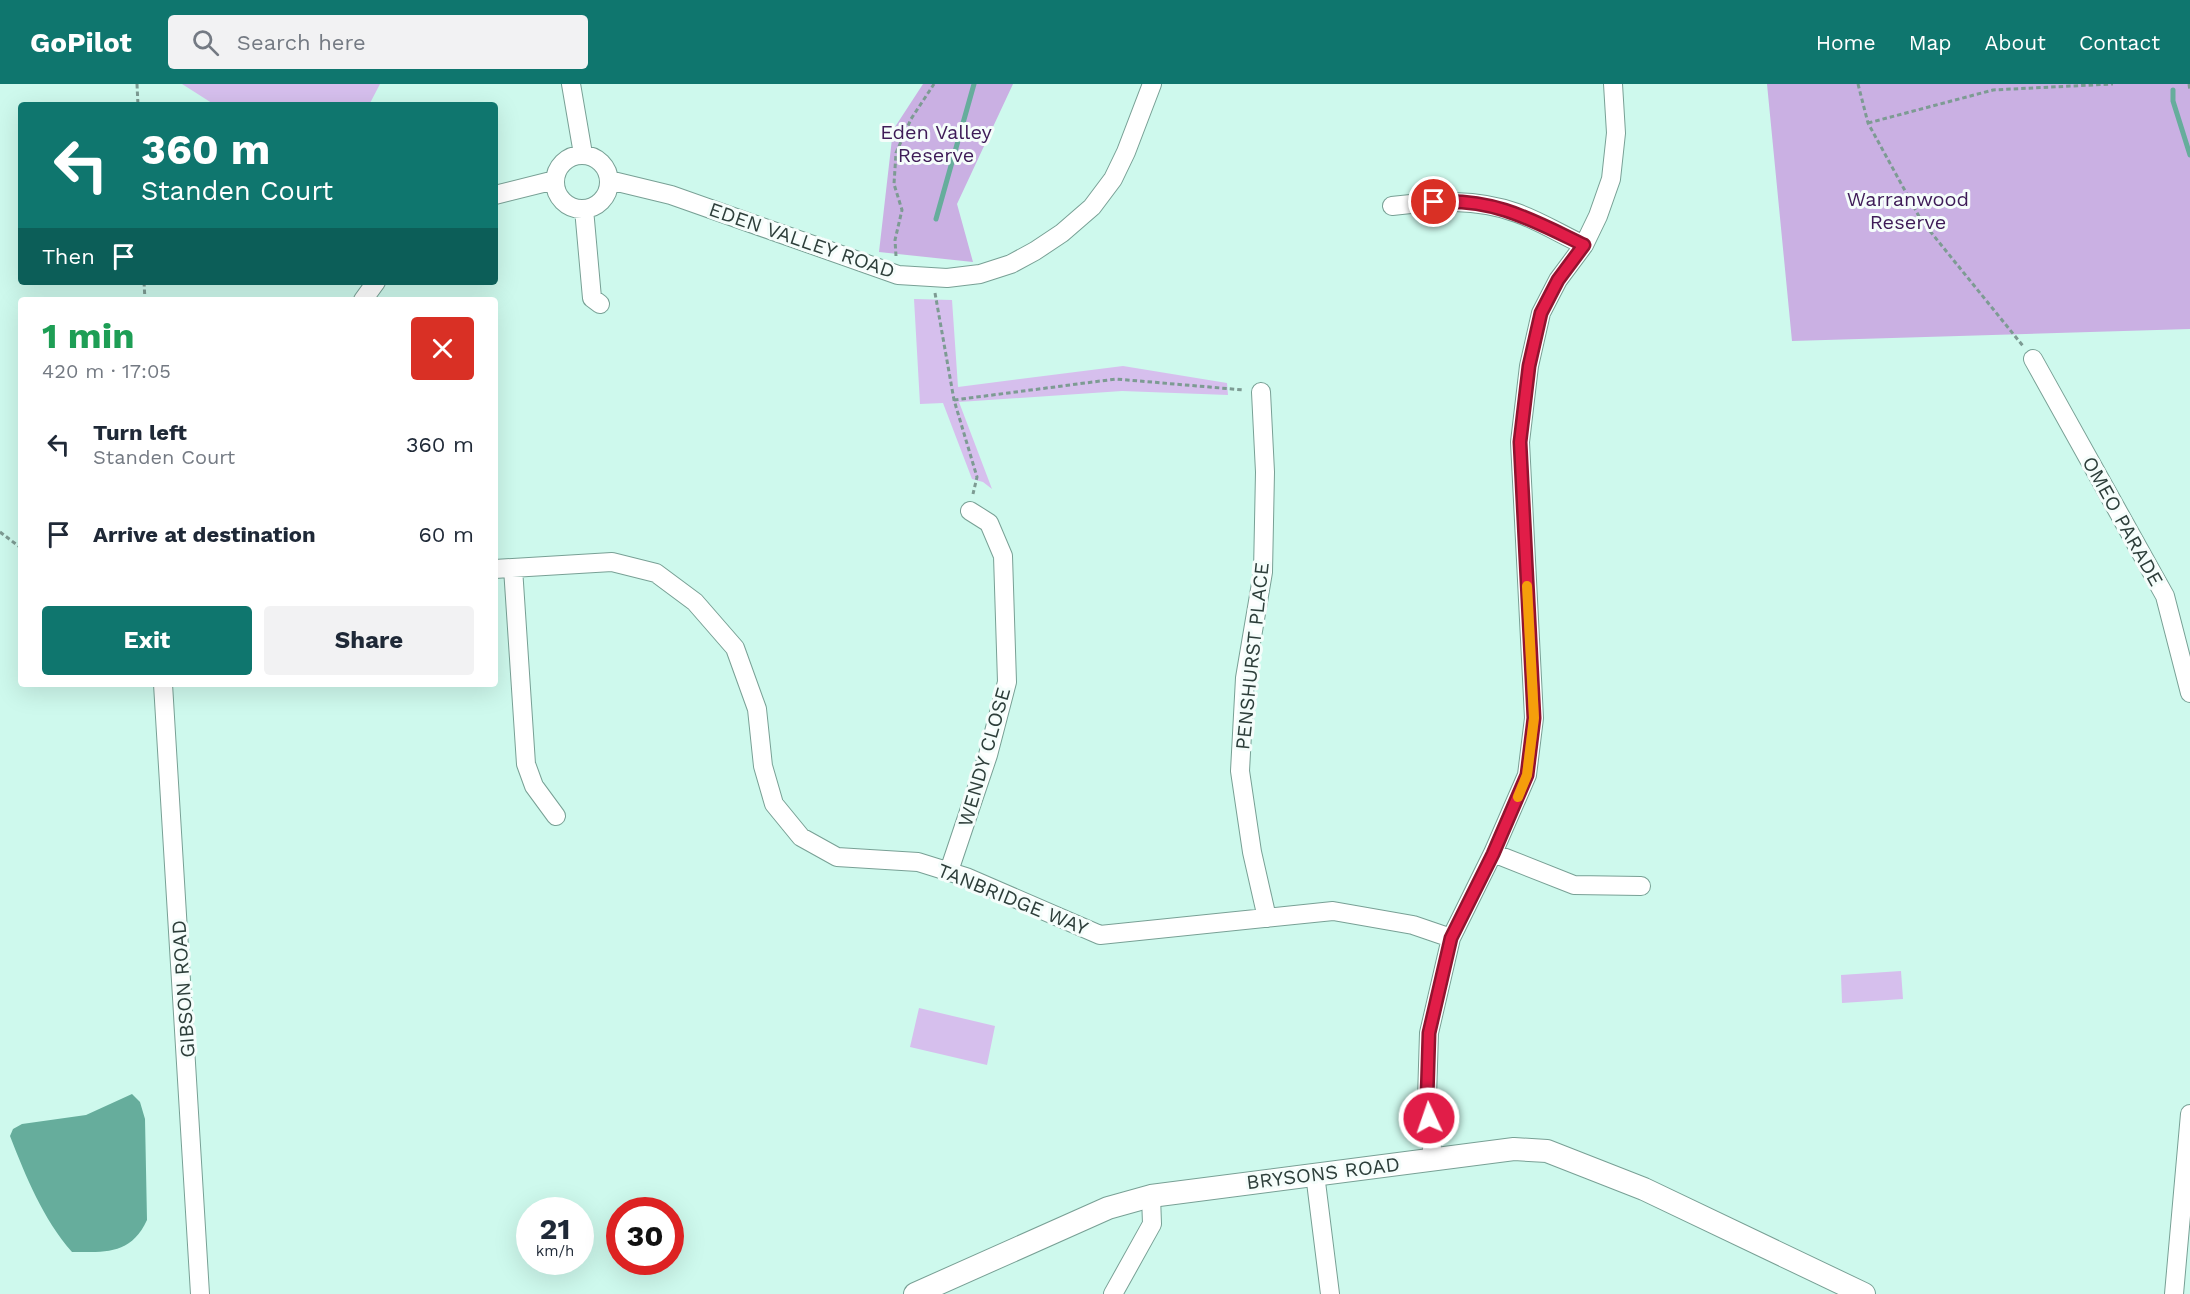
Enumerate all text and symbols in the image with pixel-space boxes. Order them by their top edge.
search box [168,15,588,69]
text: GoPilot [30,26,132,59]
icon: search [189,26,222,59]
text: Search here [237,30,366,55]
text: Home [1816,30,1876,55]
text: Map [1909,30,1952,55]
text: About [1985,30,2046,55]
text: Contact [2079,30,2160,55]
park label: Eden Valley Reserve [880,120,993,167]
text: 360 m [141,125,270,174]
icon: left [42,126,120,204]
text: Standen Court [141,175,333,207]
pin [1408,176,1459,227]
icon: arrive [1417,185,1450,218]
park label: Warranwood Reserve [1847,187,1969,234]
street label: EDEN VALLEY ROAD [706,197,898,283]
icon: arrive [107,240,140,273]
text: Then [42,244,95,269]
text: 1 min [42,315,134,357]
button: close [411,317,474,380]
text: 420 m · 17:05 [42,359,171,383]
text: Turn left [93,420,187,445]
icon: left [42,428,75,461]
text: 360 m [406,432,474,457]
text: Standen Court [93,445,235,469]
street label: OMEO PARADE [2077,452,2169,590]
icon: arrive [42,518,75,551]
text: Arrive at destination [93,522,316,547]
text: 60 m [418,522,474,547]
street label: PENSHURST PLACE [1230,561,1274,751]
button: Exit [42,606,252,675]
button: Share [264,606,474,675]
street label: WENDY CLOSE [953,685,1015,829]
street label: TANBRIDGE WAY [934,858,1092,940]
street label: GIBSON ROAD [166,919,200,1059]
position arrow [1397,1086,1461,1150]
street label: BRYSONS ROAD [1245,1152,1401,1194]
speed limit sign: 30 [606,1197,684,1275]
text: 21 [540,1211,570,1246]
text: km/h [536,1242,574,1260]

